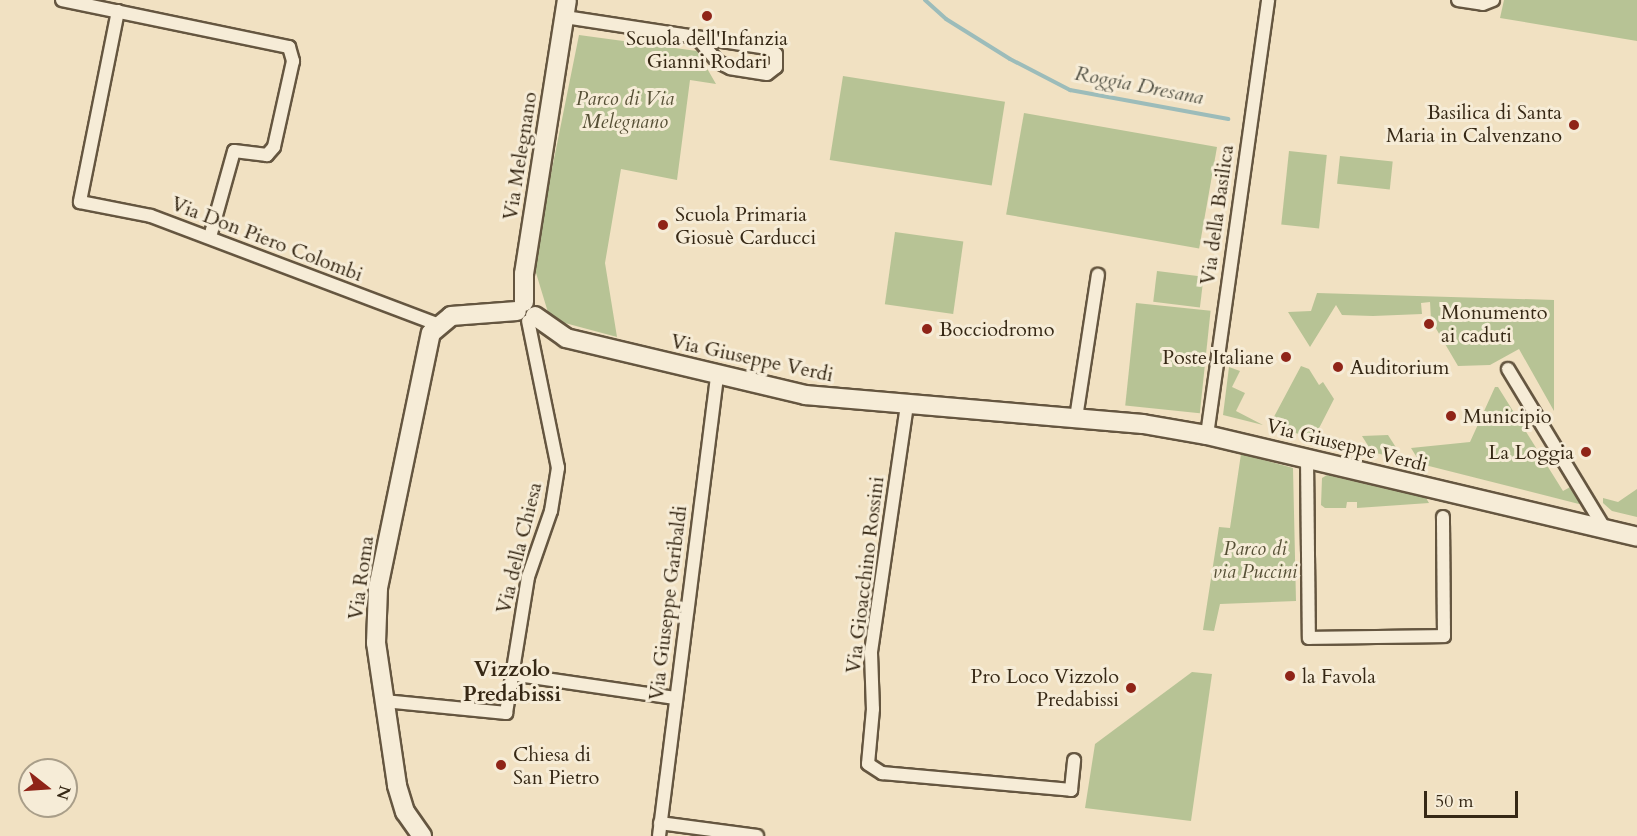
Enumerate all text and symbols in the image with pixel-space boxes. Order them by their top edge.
marker: Scuola dell'Infanzia Gianni Rodari [700,9,714,23]
place label: Scuola dell'Infanzia Gianni Rodari [626,26,788,73]
water label: Roggia Dresana [1072,61,1206,111]
park label: Parco di Via Melegnano [576,86,674,133]
street label: Via Melegnano [498,90,542,222]
place label: Basilica di Santa Maria in Calvenzano [1386,101,1562,148]
marker: Basilica di Santa Maria in Calvenzano [1567,118,1581,132]
street label: Via della Basilica [1195,143,1239,287]
street label: Via Don Piero Colombi [168,191,366,287]
place label: Scuola Primaria Giosuè Carducci [675,202,816,249]
marker: Scuola Primaria Giosuè Carducci [656,218,670,232]
place label: Monumento ai caduti [1441,300,1547,347]
place label: Bocciodromo [939,317,1055,341]
marker: Monumento ai caduti [1422,317,1436,331]
marker: Bocciodromo [920,322,934,336]
street label: Via Giuseppe Verdi [669,329,835,387]
place label: Poste Italiane [1162,345,1274,369]
marker: Poste Italiane [1279,350,1293,364]
place label: Auditorium [1350,355,1449,379]
marker: Auditorium [1331,360,1345,374]
place label: Municipio [1463,404,1552,428]
marker: Municipio [1444,409,1458,423]
street label: Via Giuseppe Verdi [1264,413,1430,477]
place label: La Loggia [1488,440,1574,464]
marker: La Loggia [1579,445,1593,459]
street label: Via Gioacchino Rossini [841,475,889,675]
street label: Via della Chiesa [491,480,547,616]
street label: Via Giuseppe Garibaldi [644,504,692,702]
street label: Via Roma [343,534,379,622]
park label: Parco di via Puccini [1213,536,1297,583]
district label: Vizzolo Predabissi [463,656,561,708]
place label: Pro Loco Vizzolo Predabissi [971,664,1119,711]
place label: la Favola [1302,664,1376,688]
marker: la Favola [1283,669,1297,683]
marker: Pro Loco Vizzolo Predabissi [1124,681,1138,695]
place label: Chiesa di San Pietro [513,742,599,789]
north arrow [18,758,78,818]
marker: Chiesa di San Pietro [494,758,508,772]
scale bar [1427,779,1522,817]
text: N [51,783,76,803]
text: 50 m [1435,789,1474,814]

